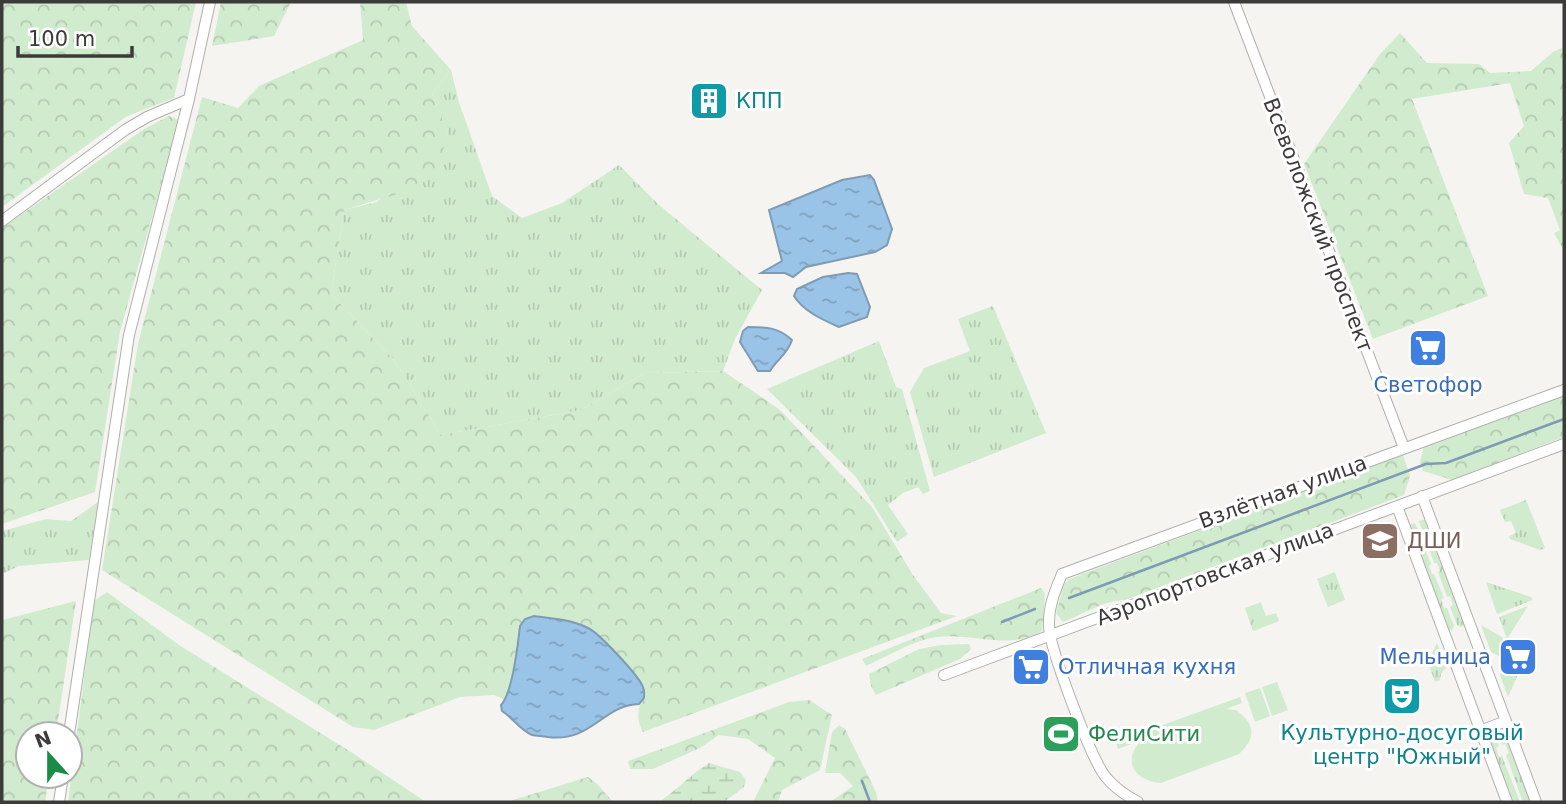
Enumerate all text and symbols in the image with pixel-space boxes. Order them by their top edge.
scale bar [18,14,131,58]
text: 100 m [28,27,95,51]
building icon: КПП [688,80,730,122]
place label: КПП [736,89,783,113]
street label: Всеволожский проспект [1258,94,1378,356]
supermarket icon: Светофор [1407,327,1449,369]
place label: Светофор [1373,373,1483,397]
street label: Взлётная улица [1196,451,1370,533]
street label: Аэропортовская улица [1093,518,1337,630]
school or university icon: ДШИ [1359,520,1401,562]
place label: ДШИ [1407,529,1462,553]
supermarket icon: Мельница [1497,636,1539,678]
place label: Мельница [1380,645,1491,669]
supermarket icon: Отличная кухня [1010,646,1052,688]
place label: Отличная кухня [1058,655,1236,679]
theatre icon: Культурно-досуговый центр "Южный" [1381,675,1423,717]
sports icon: ФелиСити [1040,713,1082,755]
north arrow [14,720,84,790]
place label: Культурно-досуговый центр "Южный" [1280,721,1524,769]
place label: ФелиСити [1088,722,1200,746]
text: N [32,726,54,752]

